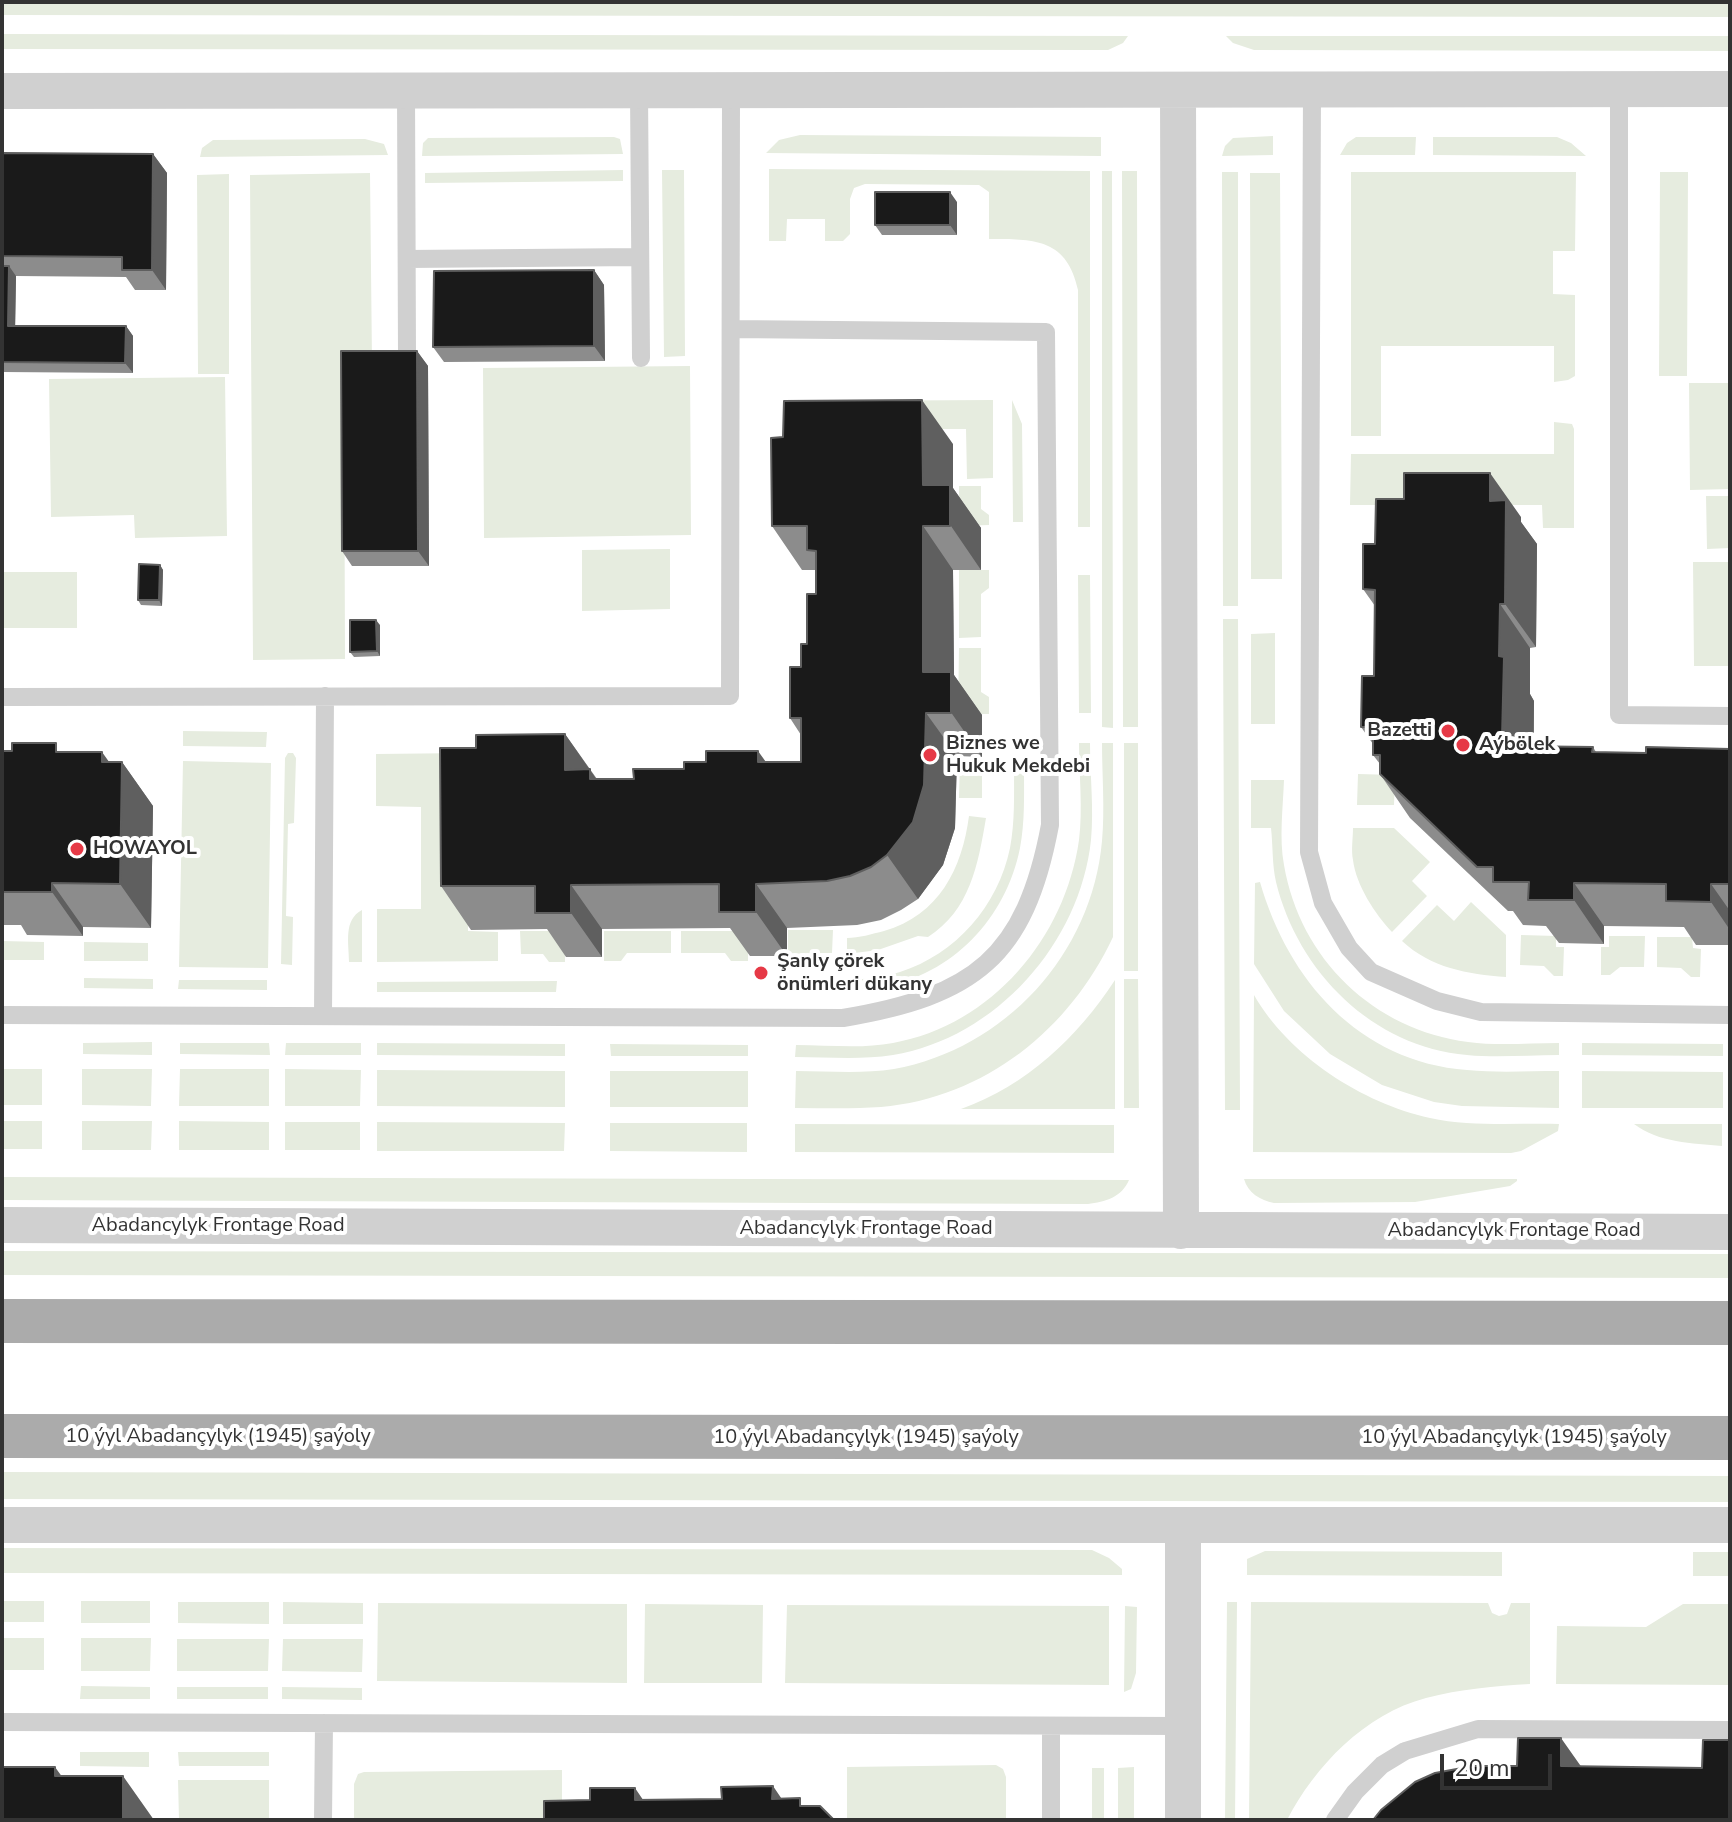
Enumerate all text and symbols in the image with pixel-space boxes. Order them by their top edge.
place label: Bazetti [1367,719,1432,743]
marker: Bazetti [1439,722,1457,740]
place label: Biznes we Hukuk Mekdebi [946,732,1090,779]
place label: Aýbölek [1479,733,1555,757]
marker: Aýbölek [1454,736,1472,754]
marker: Biznes we Hukuk Mekdebi [921,746,939,764]
place label: HOWAYOL [93,837,197,861]
marker: HOWAYOL [68,840,86,858]
place label: Şanly çörek önümleri dükany [777,950,932,997]
marker: Şanly çörek önümleri dükany [752,964,770,982]
street label: Abadancylyk Frontage Road [91,1214,345,1238]
street label: Abadancylyk Frontage Road [739,1217,993,1241]
street label: Abadancylyk Frontage Road [1387,1219,1641,1243]
street label: 10 ýyl Abadançylyk (1945) şaýoly [65,1425,371,1449]
street label: 10 ýyl Abadançylyk (1945) şaýoly [713,1426,1019,1450]
street label: 10 ýyl Abadançylyk (1945) şaýoly [1361,1426,1667,1450]
scale bar [1444,1738,1556,1788]
text: 20 m [1454,1752,1510,1784]

